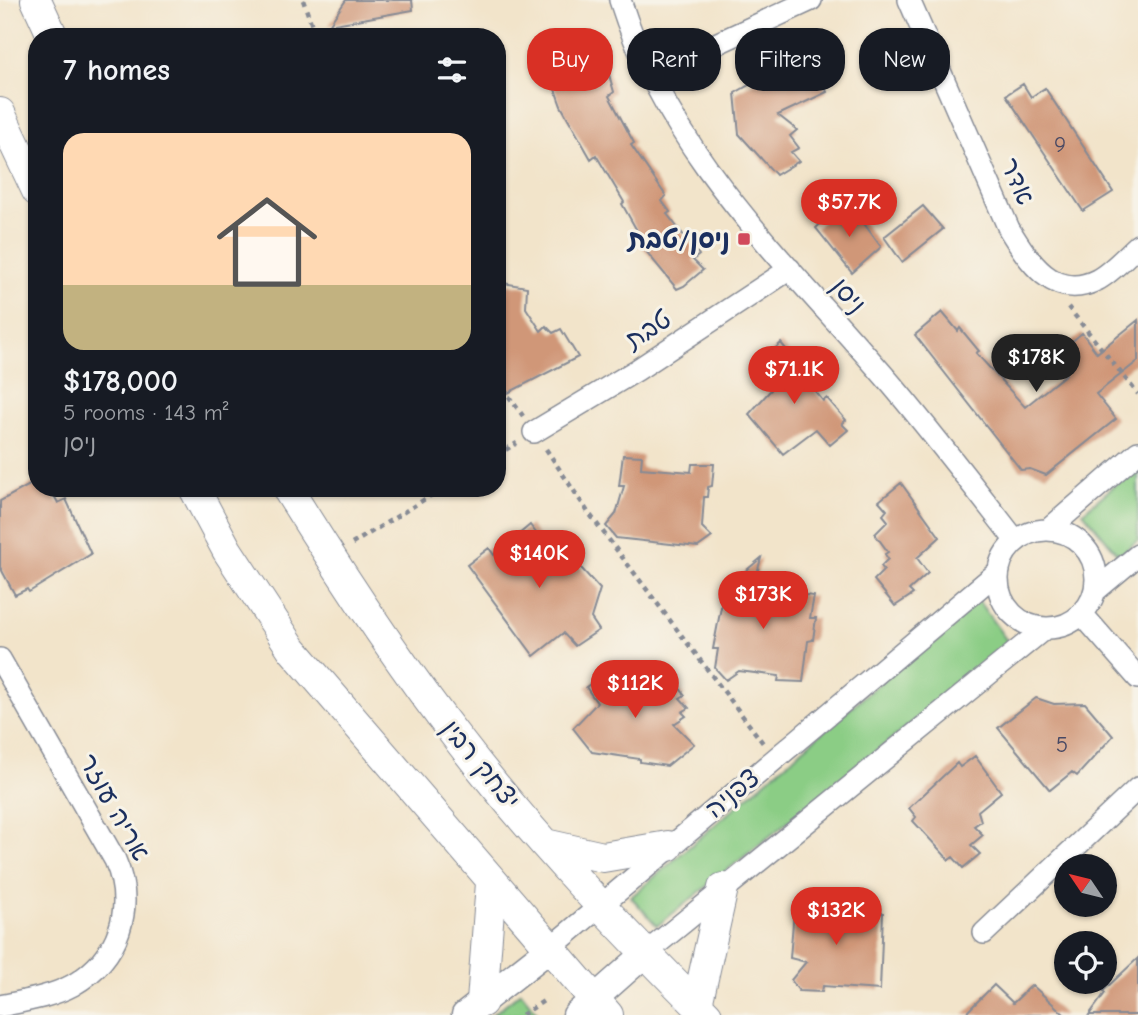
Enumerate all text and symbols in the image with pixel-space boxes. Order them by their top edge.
chip: Buy [527,28,613,91]
chip: Rent [627,28,721,91]
chip: Filters [735,28,845,91]
chip: New [859,28,950,91]
icon: filters [433,51,471,89]
text: 7 homes [63,53,170,88]
house number: 9 [1054,131,1066,158]
street label: אדר [994,153,1041,209]
icon: home [204,179,330,305]
pin: $57.7K [792,180,906,239]
text: $57.7K [817,188,881,215]
place label: ניסן/טבת [626,225,730,255]
marker: ניסן/טבת [736,231,752,247]
street label: ניסן [825,272,872,320]
street label: טבת [618,304,677,357]
pin: $178K [987,334,1085,394]
text: $178K [1007,343,1065,370]
pin: $71.1K [737,346,851,406]
text: $71.1K [764,355,824,382]
text: $178,000 [63,364,178,399]
text: 5 rooms · 143 m² [63,399,229,426]
text: ניסן [63,430,96,457]
pin: $140K [490,530,588,590]
text: $140K [509,539,569,566]
pin: $173K [714,572,812,631]
text: $173K [734,580,792,607]
pin: $112K [586,660,684,720]
text: $112K [607,669,663,696]
street label: יצחק רבין [435,714,525,815]
house number: 5 [1056,731,1068,758]
street label: אריה עוזר [72,749,156,866]
street label: צפניה [700,763,766,825]
north arrow [1054,854,1116,917]
map controls [1054,854,1117,994]
pin: $132K [787,888,885,947]
text: $132K [807,896,865,923]
button: locate [1054,931,1117,994]

